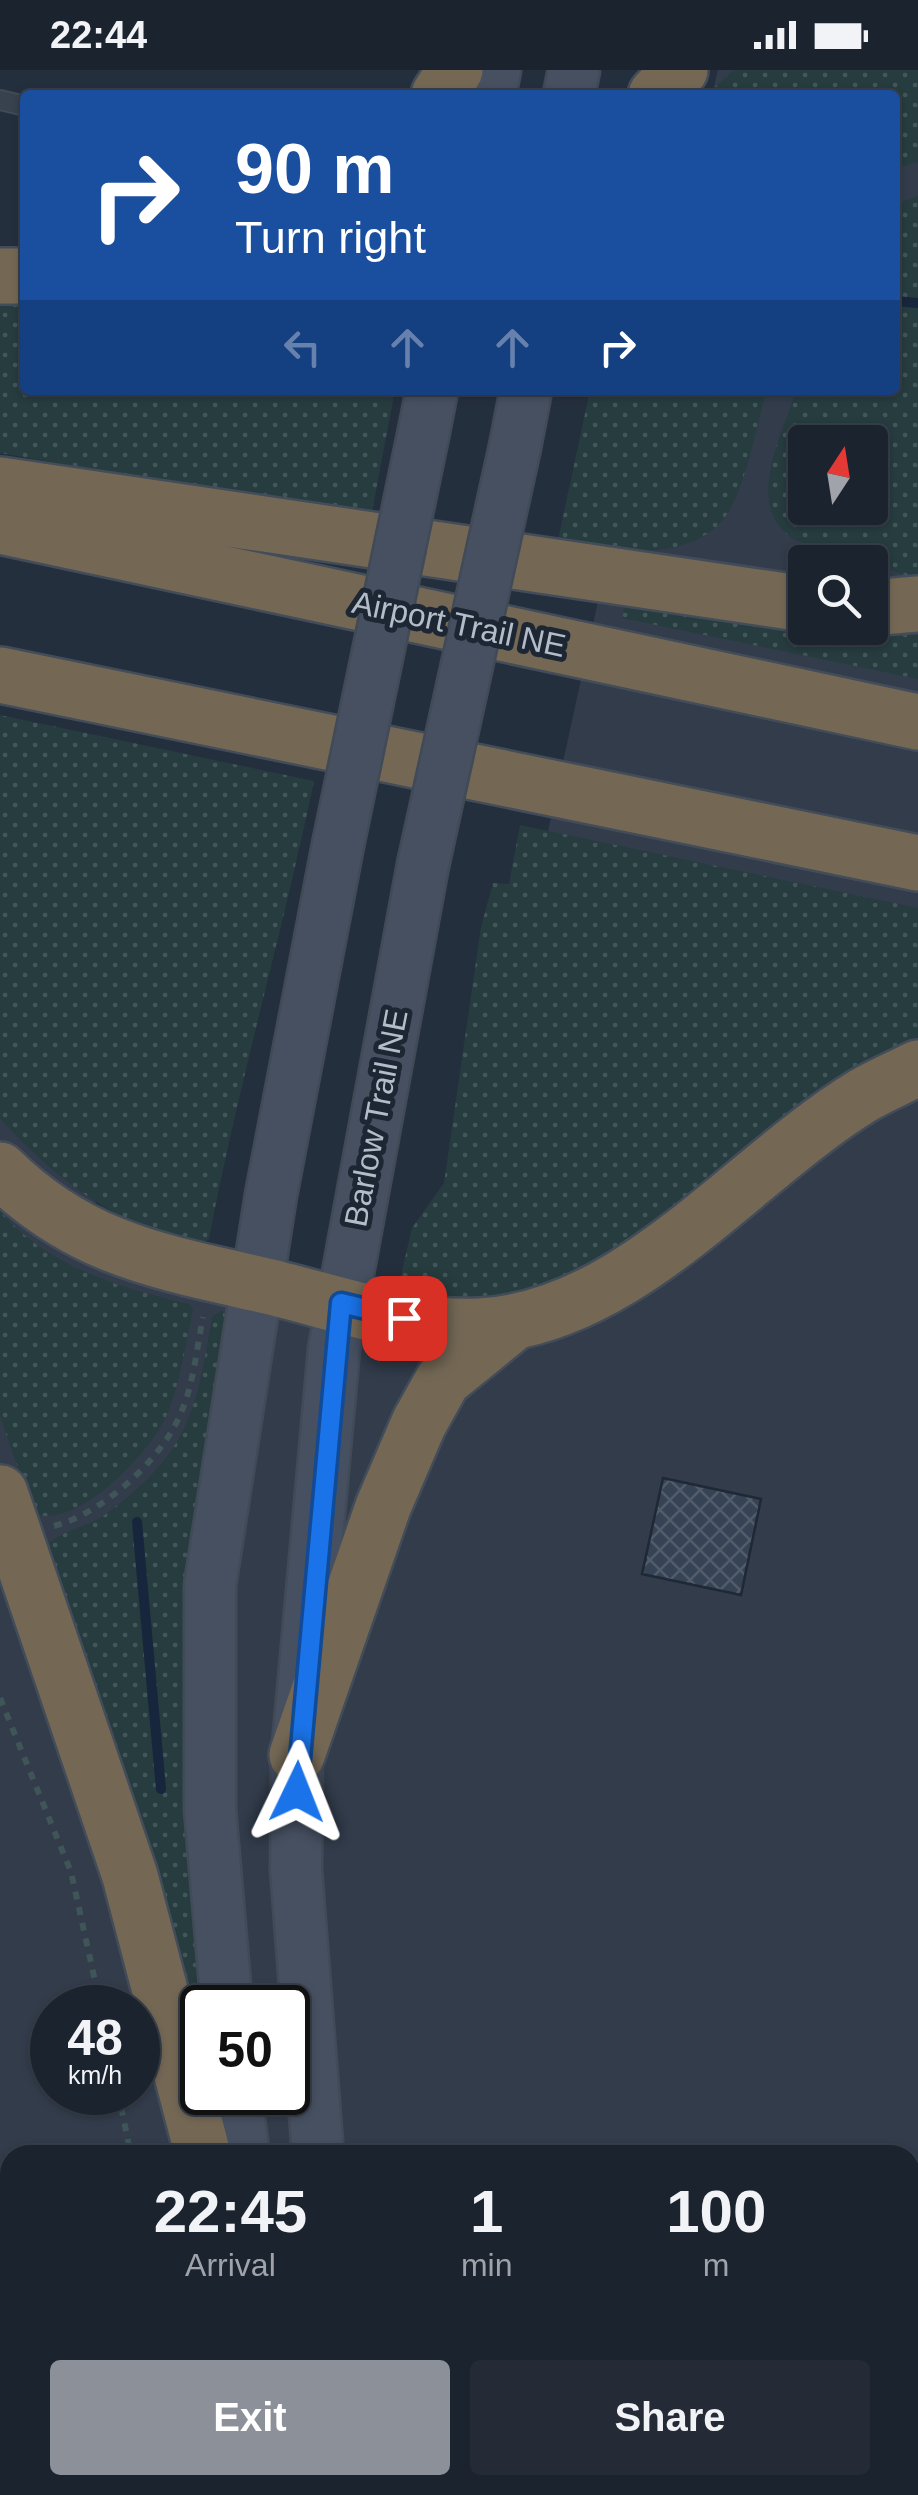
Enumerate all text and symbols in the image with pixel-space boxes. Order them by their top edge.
text: 22:44 [50,14,147,56]
icon: right [70,130,200,260]
text: 90 m [235,130,395,208]
text: Turn right [235,212,426,263]
icon: left [275,320,330,375]
icon: ahead [380,320,435,375]
icon: ahead [485,320,540,375]
icon: right [590,320,645,375]
north arrow [788,425,888,525]
map controls [788,425,888,645]
button: search [788,545,888,645]
street label: Airport Trail NE [349,584,569,664]
street label: Barlow Trail NE [337,1006,415,1230]
pin [362,1276,447,1361]
icon: arrive [377,1291,432,1346]
position arrow [245,1740,349,1844]
speed limit sign: 50 [180,1985,310,2115]
text: 48 [67,2010,123,2066]
text: km/h [68,2061,122,2089]
text: 22:45 [154,2178,307,2245]
text: 1 [470,2178,503,2245]
text: 100 [666,2178,766,2245]
text: Arrival [185,2247,276,2283]
text: min [461,2247,512,2283]
text: m [703,2247,730,2283]
button: Exit [50,2360,450,2475]
button: Share [470,2360,870,2475]

